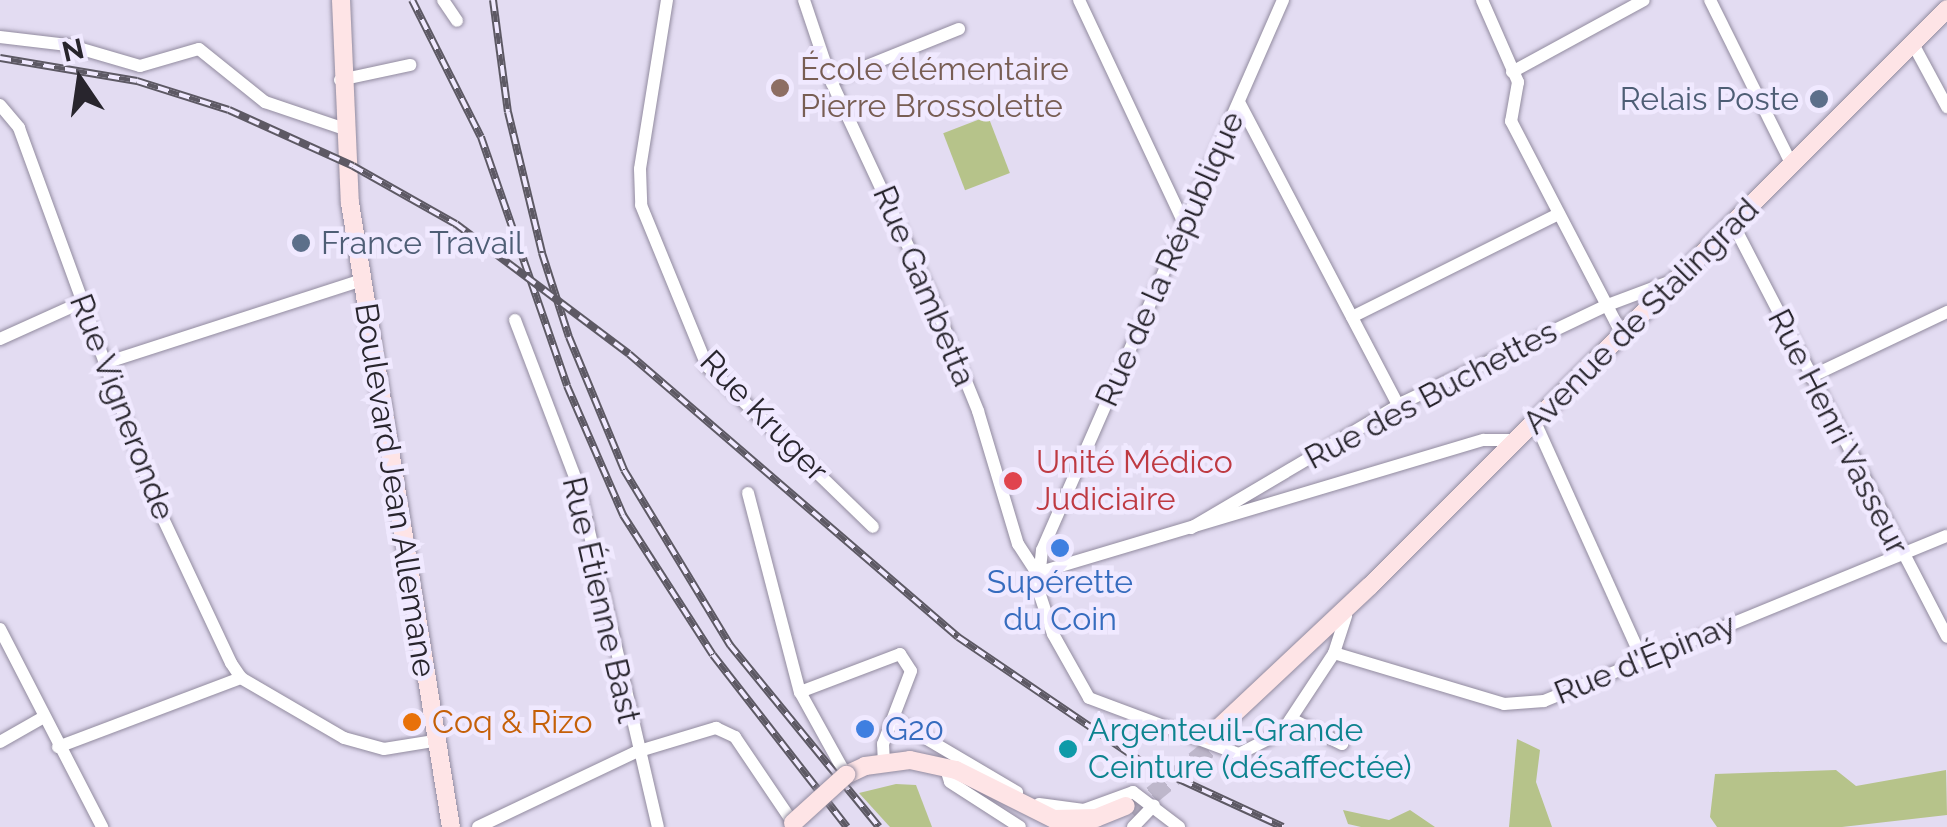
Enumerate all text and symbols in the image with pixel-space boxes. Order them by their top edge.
north arrow [30,30,130,130]
text: N [59,32,87,69]
place label: École élémentaire Pierre Brossolette [800,51,1069,126]
marker: École élémentaire Pierre Brossolette [769,77,791,99]
place label: Relais Poste [1620,80,1799,118]
marker: Relais Poste [1808,88,1830,110]
street label: Rue de la République [1088,106,1252,412]
street label: Rue Gambetta [865,180,983,392]
street label: Avenue de Stalingrad [1515,190,1767,442]
place label: France Travail [321,224,525,262]
marker: France Travail [290,232,312,254]
street label: Rue Vigneronde [61,288,183,526]
street label: Boulevard Jean Allemane [346,300,444,680]
street label: Rue Henri Vasseur [1759,302,1917,562]
street label: Rue des Buchettes [1299,312,1563,478]
street label: Rue Kruger [692,343,836,489]
place label: Unité Médico Judiciaire [1036,444,1233,519]
marker: Unité Médico Judiciaire [1000,468,1026,494]
street label: Rue Étienne Bast [554,473,648,727]
marker: Supérette du Coin [1049,537,1071,559]
place label: Supérette du Coin [987,564,1133,639]
street label: Rue d'Épinay [1549,605,1741,713]
place label: Coq & Rizo [432,703,593,741]
place label: G20 [885,710,944,748]
marker: Coq & Rizo [401,711,423,733]
place label: Argenteuil-Grande Ceinture (désaffectée) [1088,712,1412,787]
marker: G20 [854,718,876,740]
marker: Argenteuil-Grande Ceinture (désaffectée) [1057,738,1079,760]

